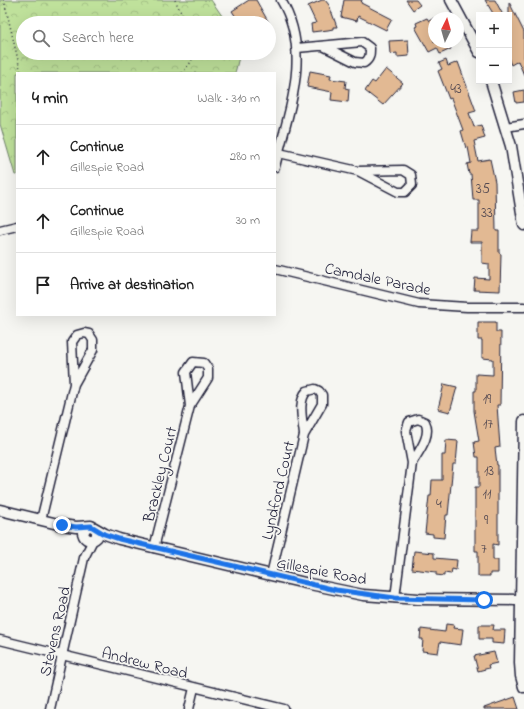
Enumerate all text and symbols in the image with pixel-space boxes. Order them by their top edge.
north arrow [428,12,464,48]
map controls [476,12,512,84]
button: + [476,12,512,48]
search box [16,16,276,60]
icon: search [30,27,52,49]
text: Search here [62,27,134,49]
button: − [476,48,512,84]
house number: 43 [450,79,462,100]
text: 4 min [32,86,68,111]
text: Walk · 310 m [197,89,260,108]
text: Continue [70,136,124,158]
icon: ahead [32,146,54,168]
text: 280 m [230,147,260,166]
text: Gillespie Road [70,158,144,177]
house number: 35 [476,179,490,200]
text: Continue [70,200,124,222]
house number: 33 [481,203,493,224]
icon: ahead [32,210,54,232]
text: 30 m [236,211,260,230]
text: Gillespie Road [70,222,144,241]
street label: Camdale Parade [322,257,434,303]
icon: arrive [32,274,54,296]
text: Arrive at destination [70,274,194,296]
house number: 19 [483,389,492,410]
house number: 17 [483,414,493,435]
street label: Brackley Court [137,424,185,526]
street label: Lyndford Court [256,438,302,542]
house number: 13 [484,461,494,482]
house number: 11 [483,484,492,505]
house number: 4 [436,494,442,515]
house number: 9 [484,510,489,531]
route end [53,516,71,534]
house number: 7 [481,539,487,560]
street label: Gillespie Road [275,551,369,592]
street label: Stevens Road [34,584,78,679]
route start [475,591,493,609]
street label: Andrew Road [99,642,190,686]

